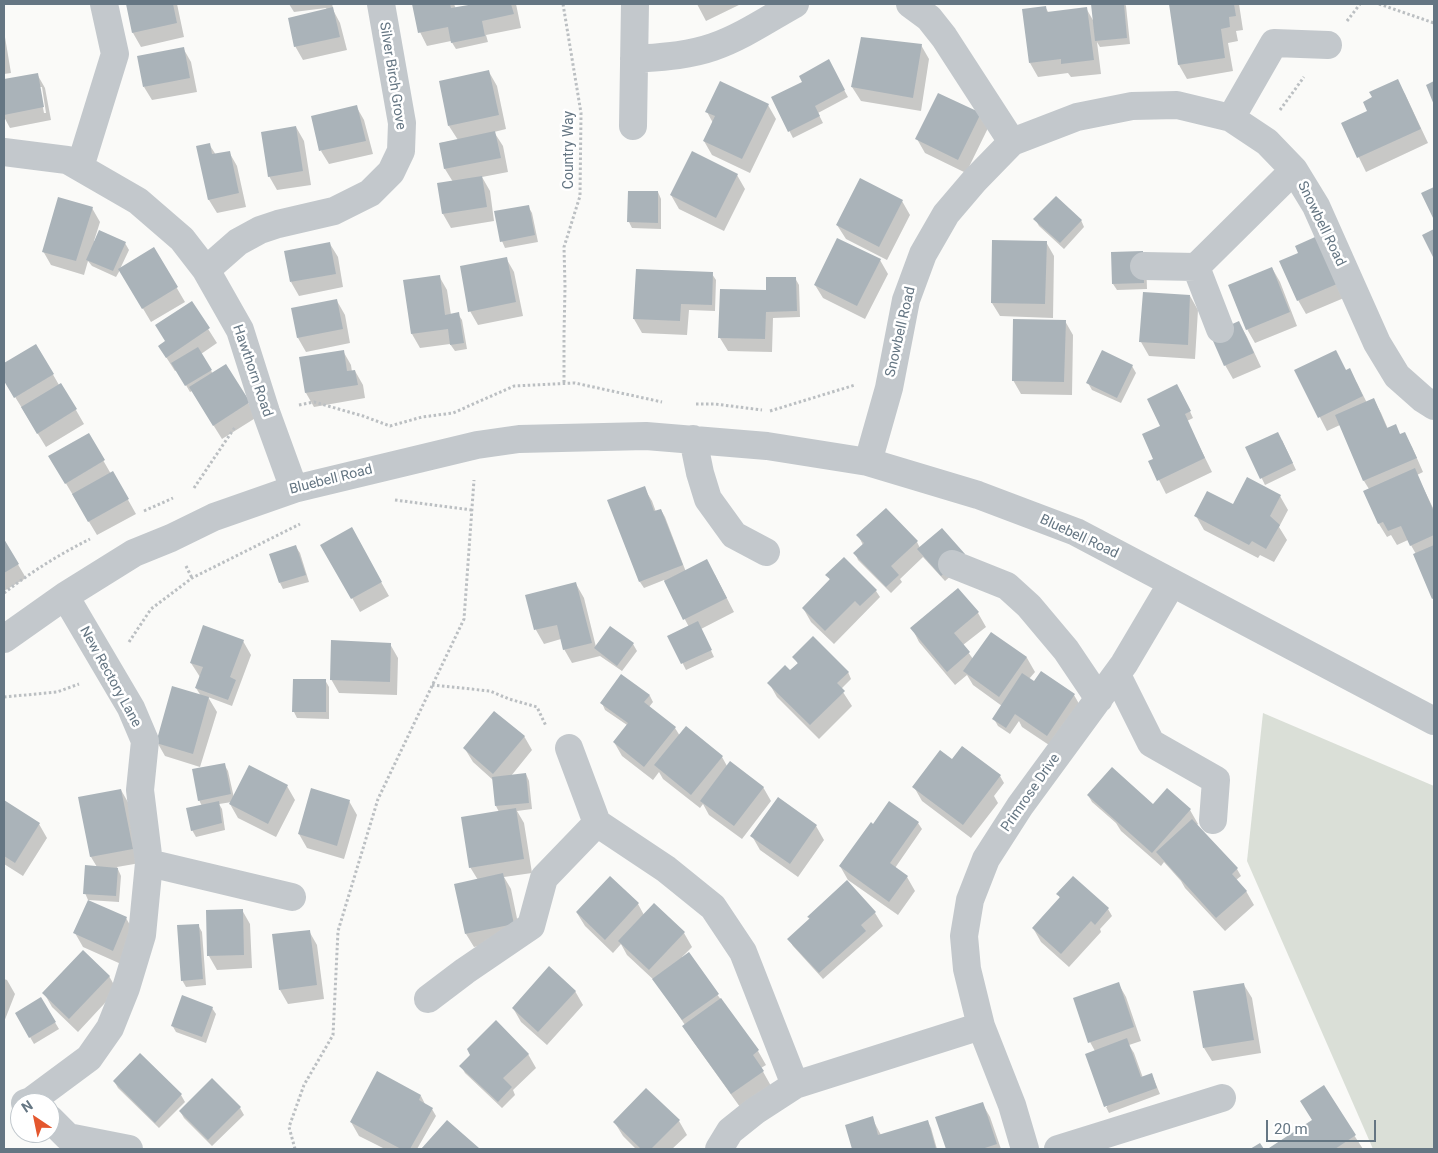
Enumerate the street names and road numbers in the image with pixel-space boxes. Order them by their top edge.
street label: Silver Birch Grove [375,21,409,131]
street label: Country Way [561,111,577,189]
street label: Snowbell Road [1293,179,1349,269]
street label: Snowbell Road [882,285,920,379]
street label: Hawthorn Road [228,323,276,419]
street label: Bluebell Road [288,462,374,498]
street label: Bluebell Road [1037,511,1121,563]
street label: New Rectory Lane [75,624,145,730]
street label: Primrose Drive [998,751,1064,835]

